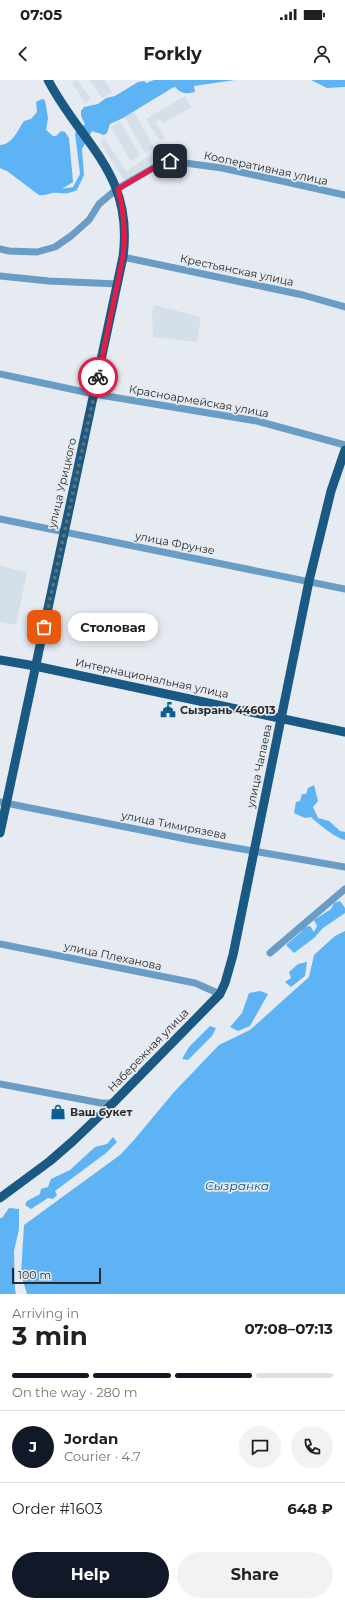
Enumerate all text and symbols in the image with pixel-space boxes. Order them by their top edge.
text: 07:05 [20,5,62,24]
icon: back [12,43,34,65]
text: Forkly [143,43,202,65]
icon: person [311,43,333,65]
pin [153,144,187,178]
street label: Кооперативная улица [203,148,329,188]
icon: home [159,150,181,172]
street label: Крестьянская улица [179,251,295,289]
courier [78,357,118,397]
icon: bike [87,366,109,388]
street label: Красноармейская улица [128,382,270,420]
street label: улица Урицкого [45,437,79,530]
street label: улица Фрунзе [133,528,216,558]
pin [27,610,61,644]
callout: Столовая [68,613,158,641]
icon: bag [33,616,55,638]
text: Столовая [80,619,146,635]
street label: Интернациональная улица [74,655,230,701]
public building icon: Сызрань 446013 [159,701,177,719]
place label: Сызрань 446013 [180,703,276,717]
street label: улица Чапаева [243,723,275,810]
street label: улица Тимирязева [119,808,228,842]
street label: улица Плеханова [62,939,163,973]
street label: Набережная улица [105,1005,191,1095]
shop icon: Ваш букет [49,1103,67,1121]
place label: Ваш букет [70,1105,132,1119]
water label: Сызранка [205,1178,269,1193]
scale bar [12,1266,101,1285]
text: 100 m [18,1268,51,1282]
text: Arriving in [12,1305,79,1321]
text: 07:08–07:13 [244,1319,333,1338]
text: 3 min [12,1320,88,1352]
text: On the way · 280 m [12,1384,138,1400]
button: chat [239,1426,281,1468]
button: phone [291,1426,333,1468]
text: Jordan [64,1429,118,1448]
text: J [29,1437,37,1456]
text: Courier · 4.7 [64,1448,141,1464]
text: Order #1603 [12,1499,103,1518]
text: 648 ₽ [287,1499,333,1518]
button: Help [12,1552,169,1598]
button: Share [177,1552,333,1598]

